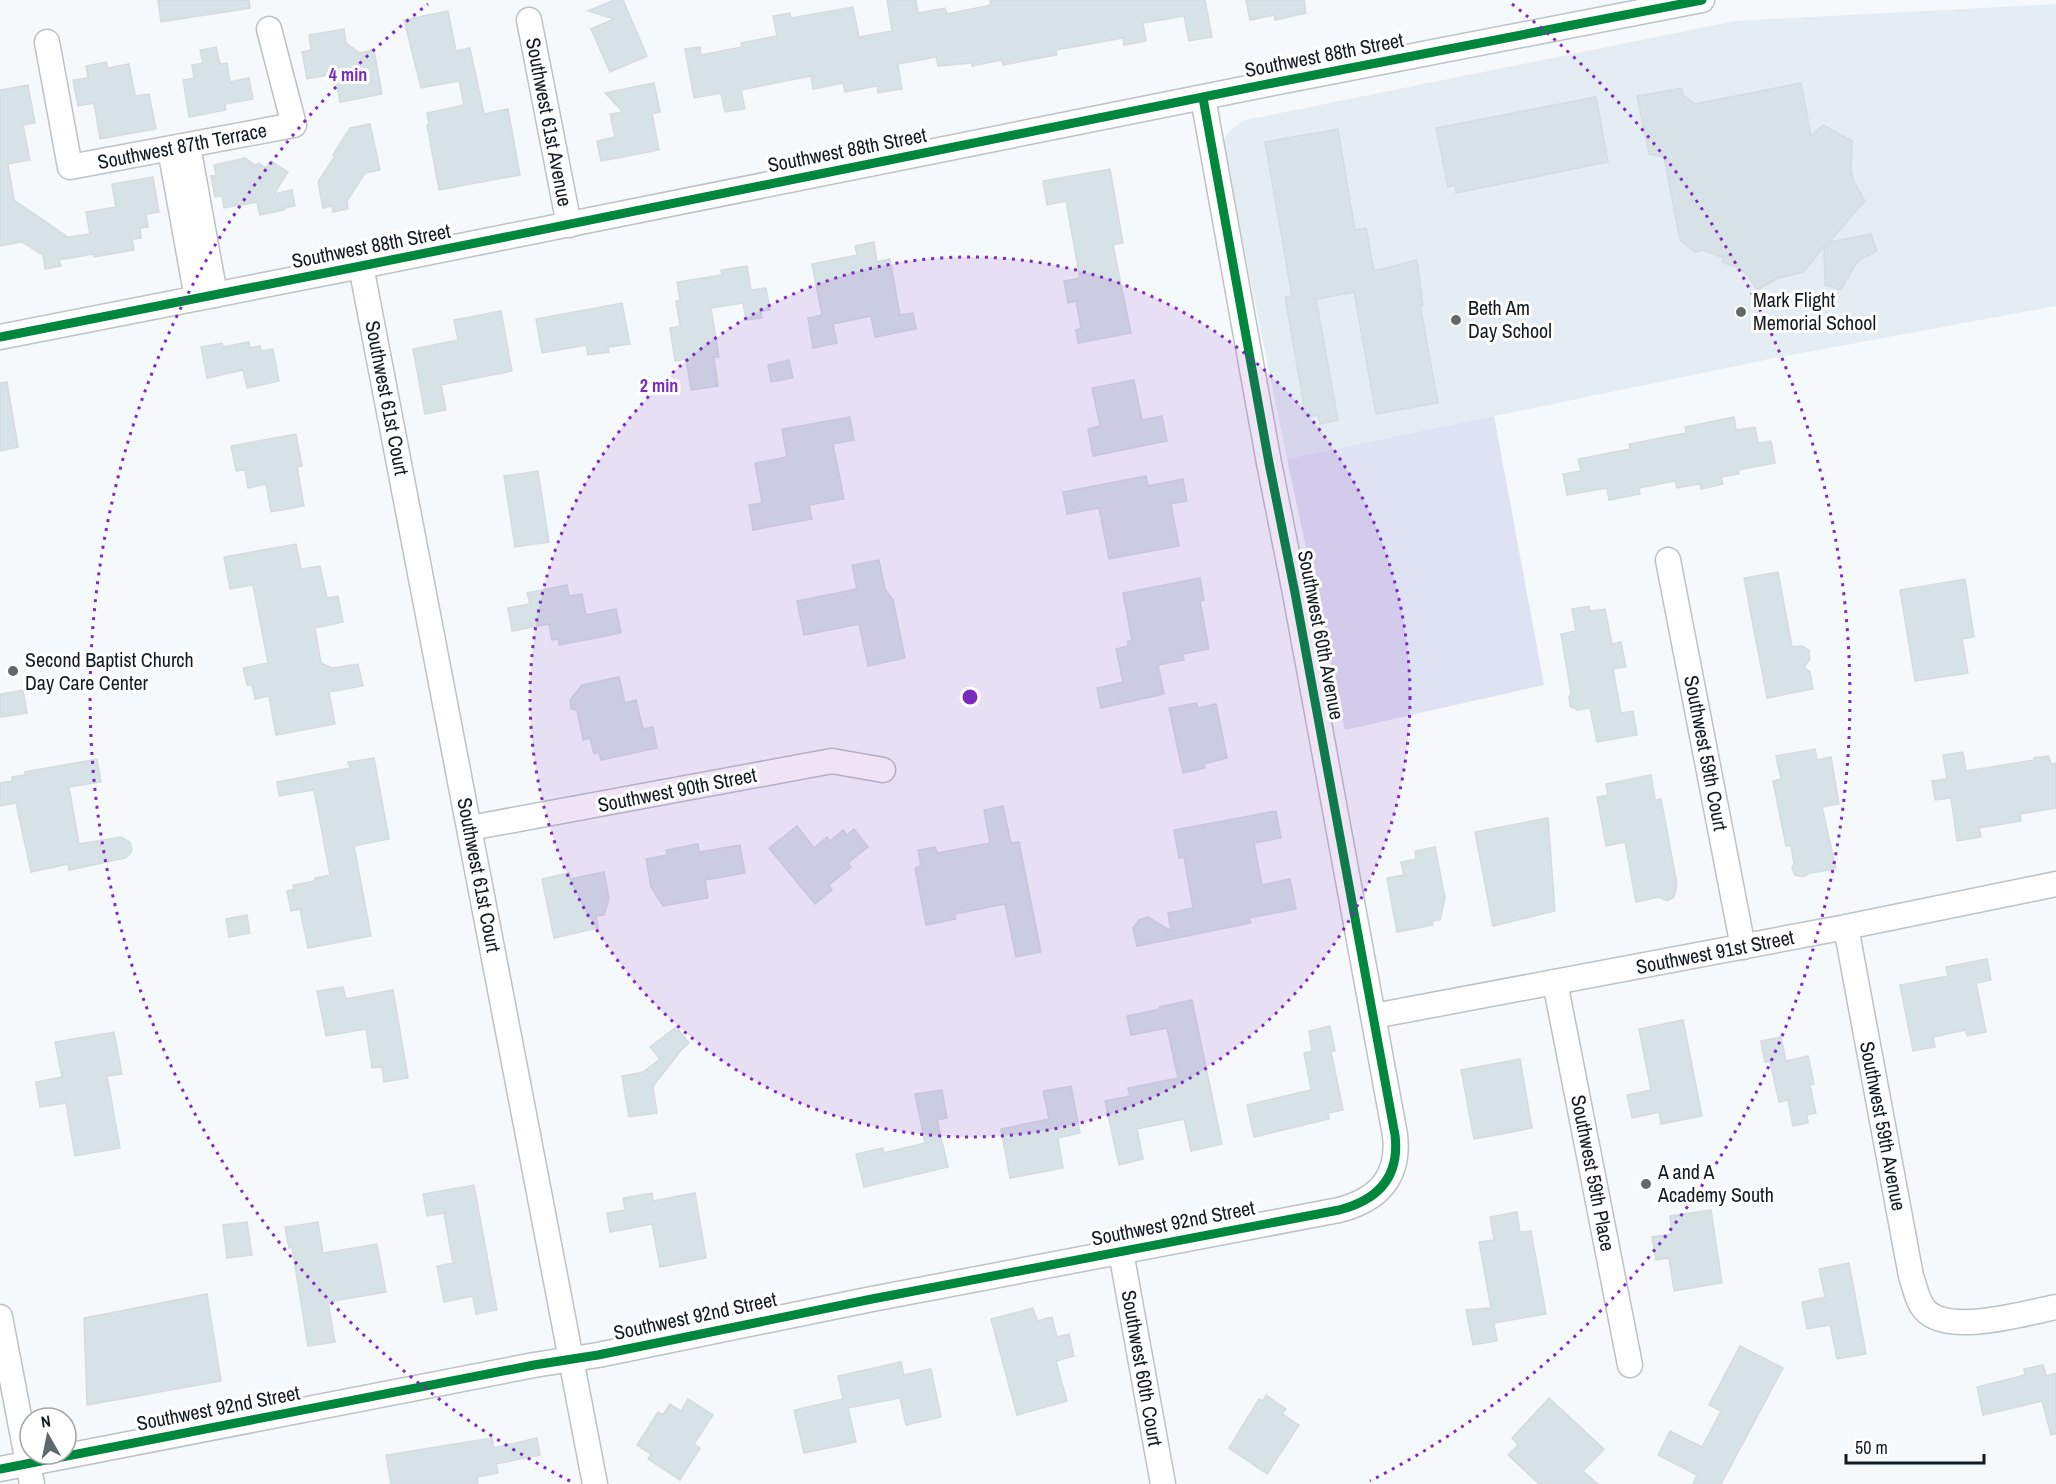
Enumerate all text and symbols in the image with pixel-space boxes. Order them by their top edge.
street label: Southwest 88th Street [1242,26,1406,83]
street label: Southwest 61st Avenue [520,35,579,208]
text: 4 min [329,62,367,87]
street label: Southwest 87th Terrace [95,116,269,175]
street label: Southwest 88th Street [765,121,929,178]
street label: Southwest 88th Street [289,217,453,274]
place label: Mark Flight Memorial School [1753,286,1876,336]
place label: Beth Am Day School [1468,294,1552,344]
marker: Mark Flight Memorial School [1734,305,1748,319]
marker: Beth Am Day School [1449,313,1463,327]
street label: Southwest 61st Court [359,318,416,478]
text: 2 min [640,373,678,398]
street label: Southwest 60th Avenue [1292,548,1351,722]
place label: Second Baptist Church Day Care Center [25,646,194,696]
marker: Second Baptist Church Day Care Center [6,664,20,678]
street label: Southwest 59th Court [1678,673,1735,833]
centre of rings [960,687,980,707]
street label: Southwest 90th Street [595,761,759,818]
street label: Southwest 61st Court [451,795,508,955]
street label: Southwest 91st Street [1634,923,1797,980]
street label: Southwest 59th Avenue [1854,1039,1913,1213]
street label: Southwest 59th Place [1565,1092,1622,1253]
place label: A and A Academy South [1657,1158,1774,1208]
marker: A and A Academy South [1639,1177,1653,1191]
street label: Southwest 92nd Street [1089,1193,1257,1252]
street label: Southwest 92nd Street [611,1285,779,1346]
street label: Southwest 60th Court [1116,1288,1170,1448]
street label: Southwest 92nd Street [134,1378,302,1437]
north arrow [18,1406,78,1466]
text: N [39,1410,52,1433]
scale bar [1846,1427,1984,1465]
text: 50 m [1855,1435,1888,1460]

